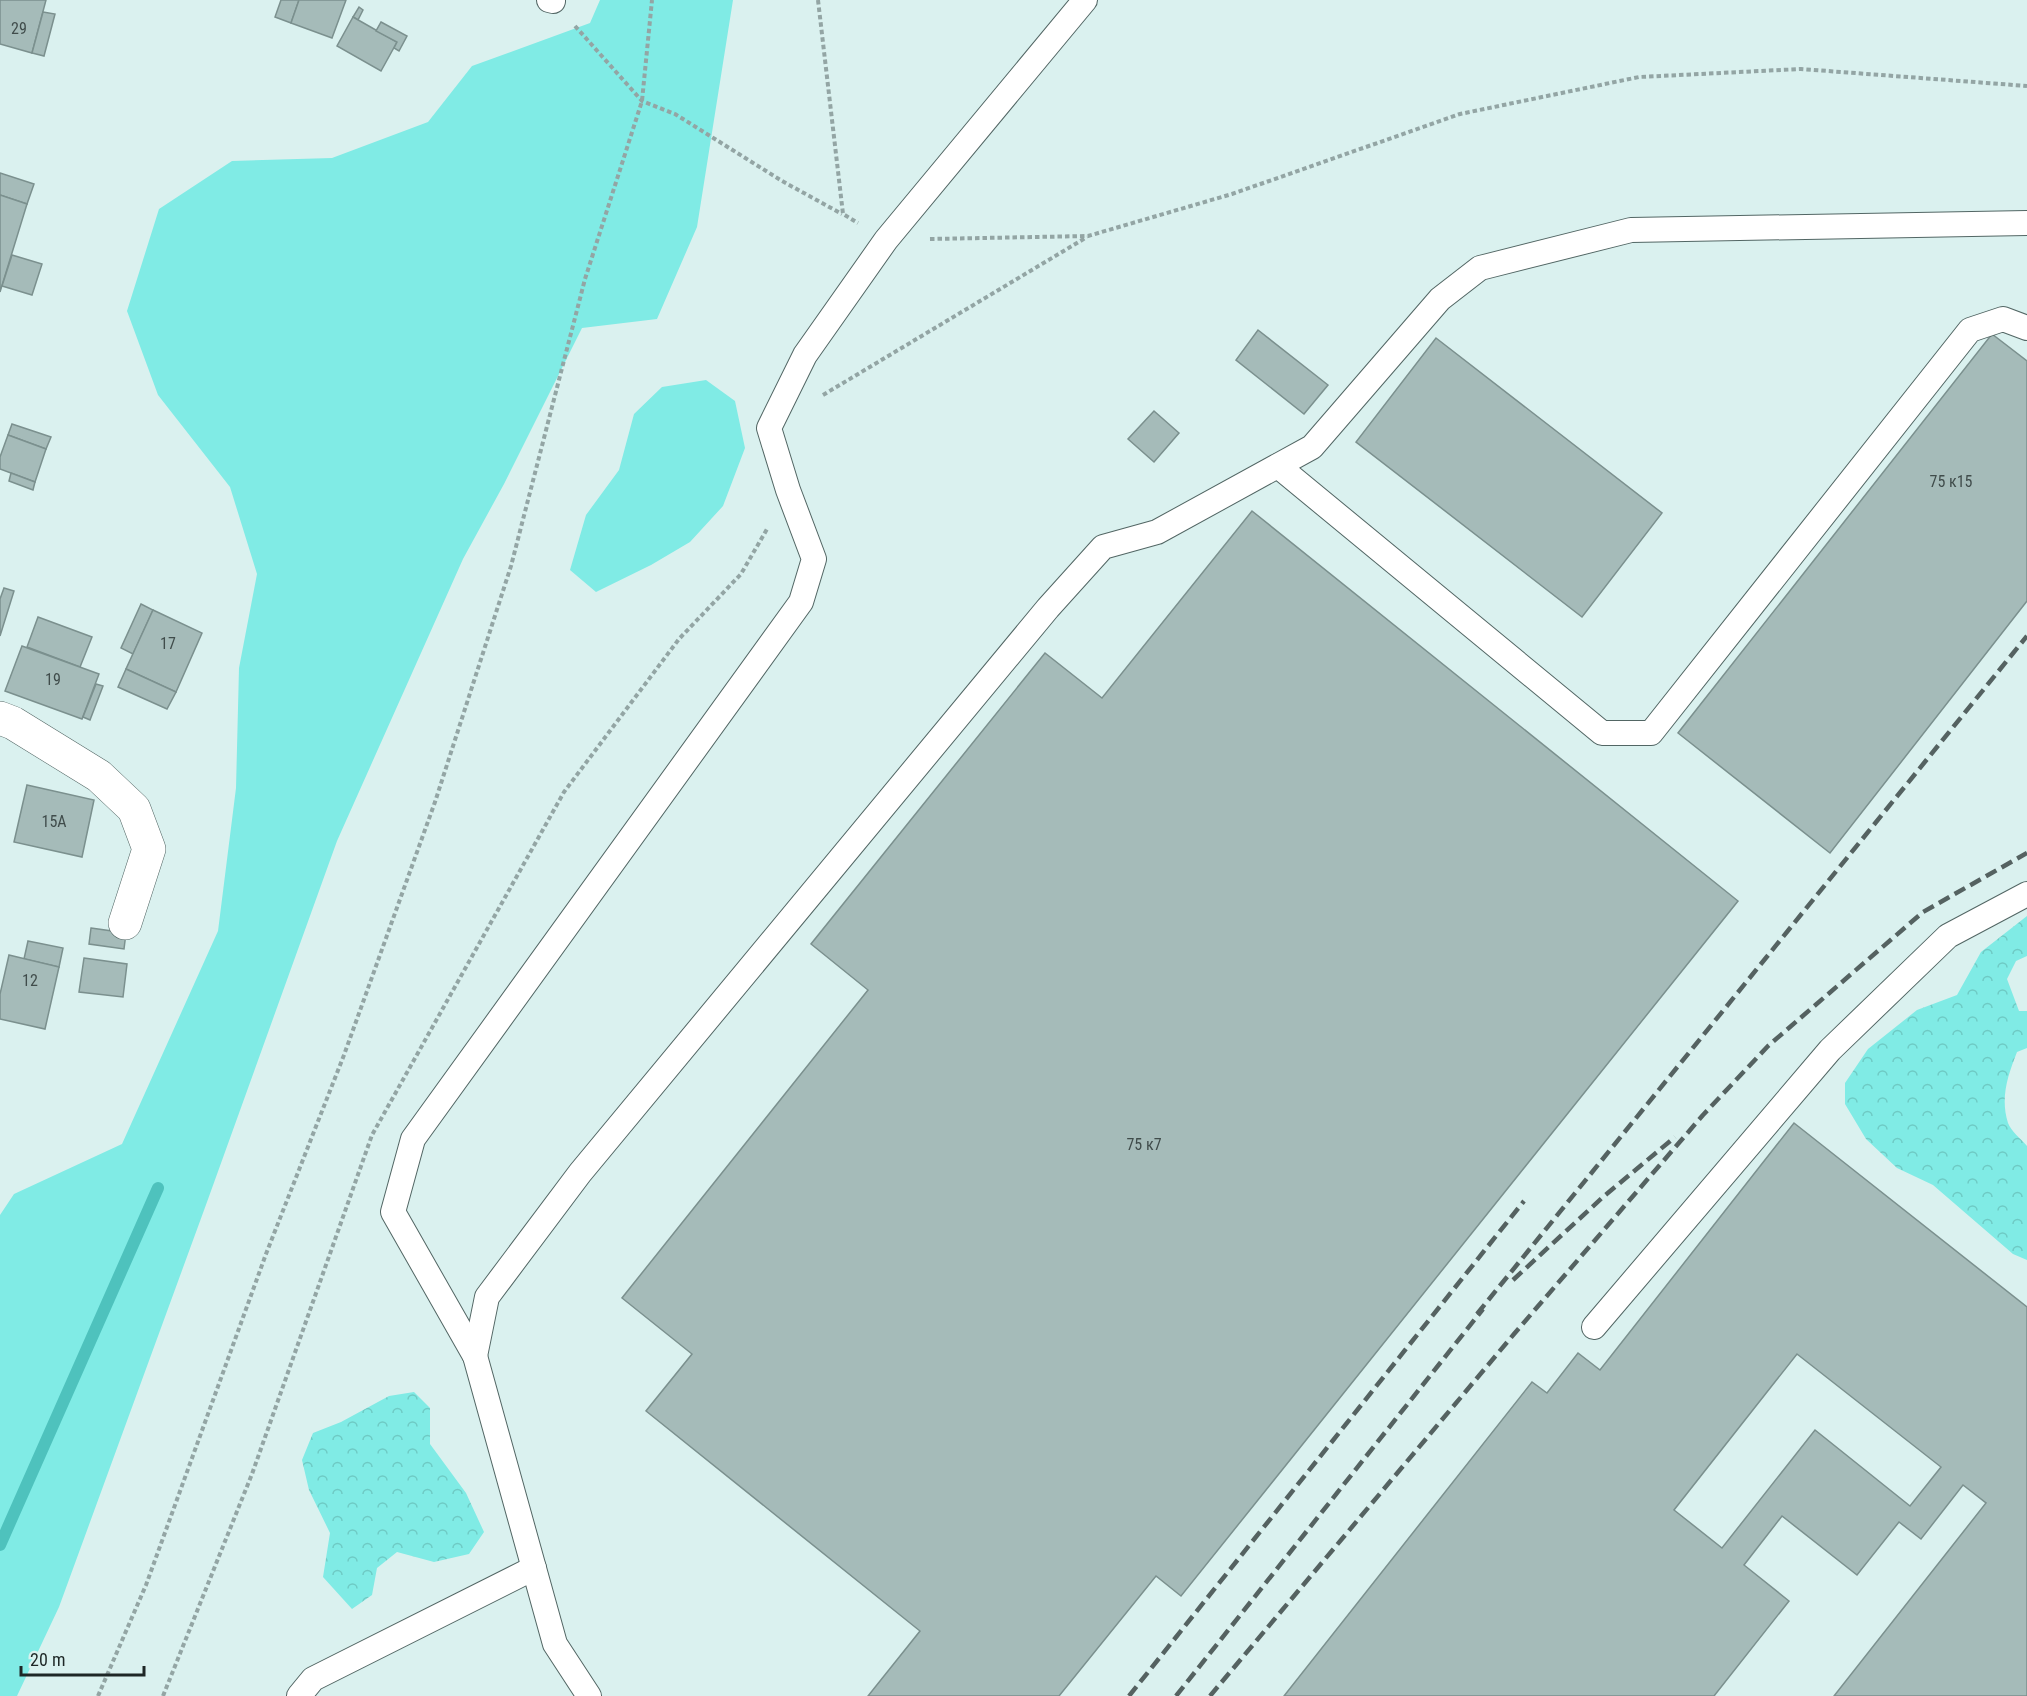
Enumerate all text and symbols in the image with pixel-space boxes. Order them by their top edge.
house number: 29 [11,19,27,38]
house number: 75 к15 [1930,472,1973,491]
house number: 17 [160,634,176,653]
house number: 19 [45,670,61,689]
house number: 15А [41,812,67,831]
house number: 12 [22,971,38,990]
house number: 75 к7 [1126,1135,1162,1154]
scale bar [21,1639,144,1677]
text: 20 m [30,1649,65,1670]

